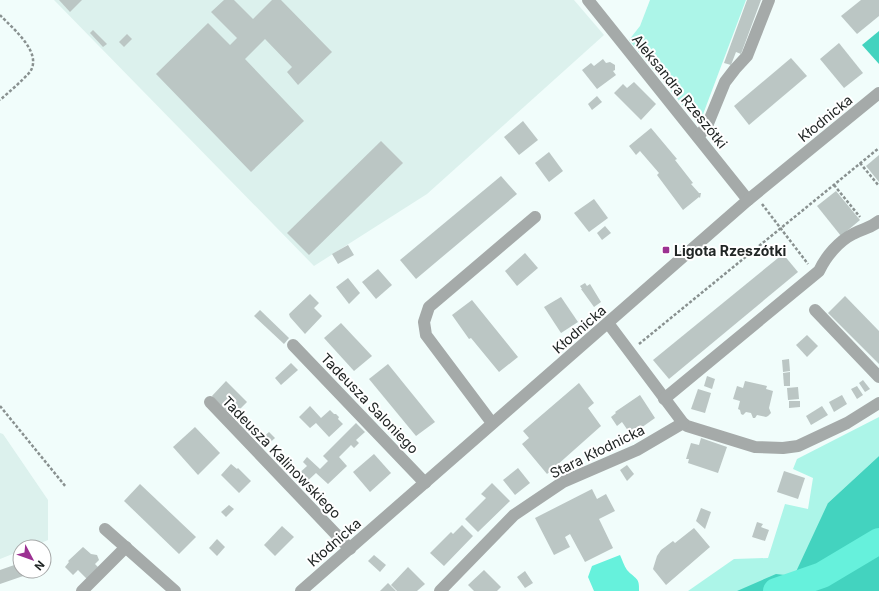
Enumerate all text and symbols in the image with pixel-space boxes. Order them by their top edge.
street label: Aleksandra Rzeszótki [629,31,731,151]
street label: Kłodnicka [794,91,856,145]
place label: Ligota Rzeszótki [674,242,787,259]
marker: Ligota Rzeszótki [661,245,671,255]
street label: Kłodnicka [549,301,609,357]
street label: Tadeusza Saloniego [318,349,422,457]
street label: Tadeusza Kalinowskiego [219,392,345,522]
street label: Stara Kłodnicka [547,421,647,481]
street label: Kłodnicka [304,514,364,570]
north arrow [12,539,52,579]
text: N [32,558,48,573]

